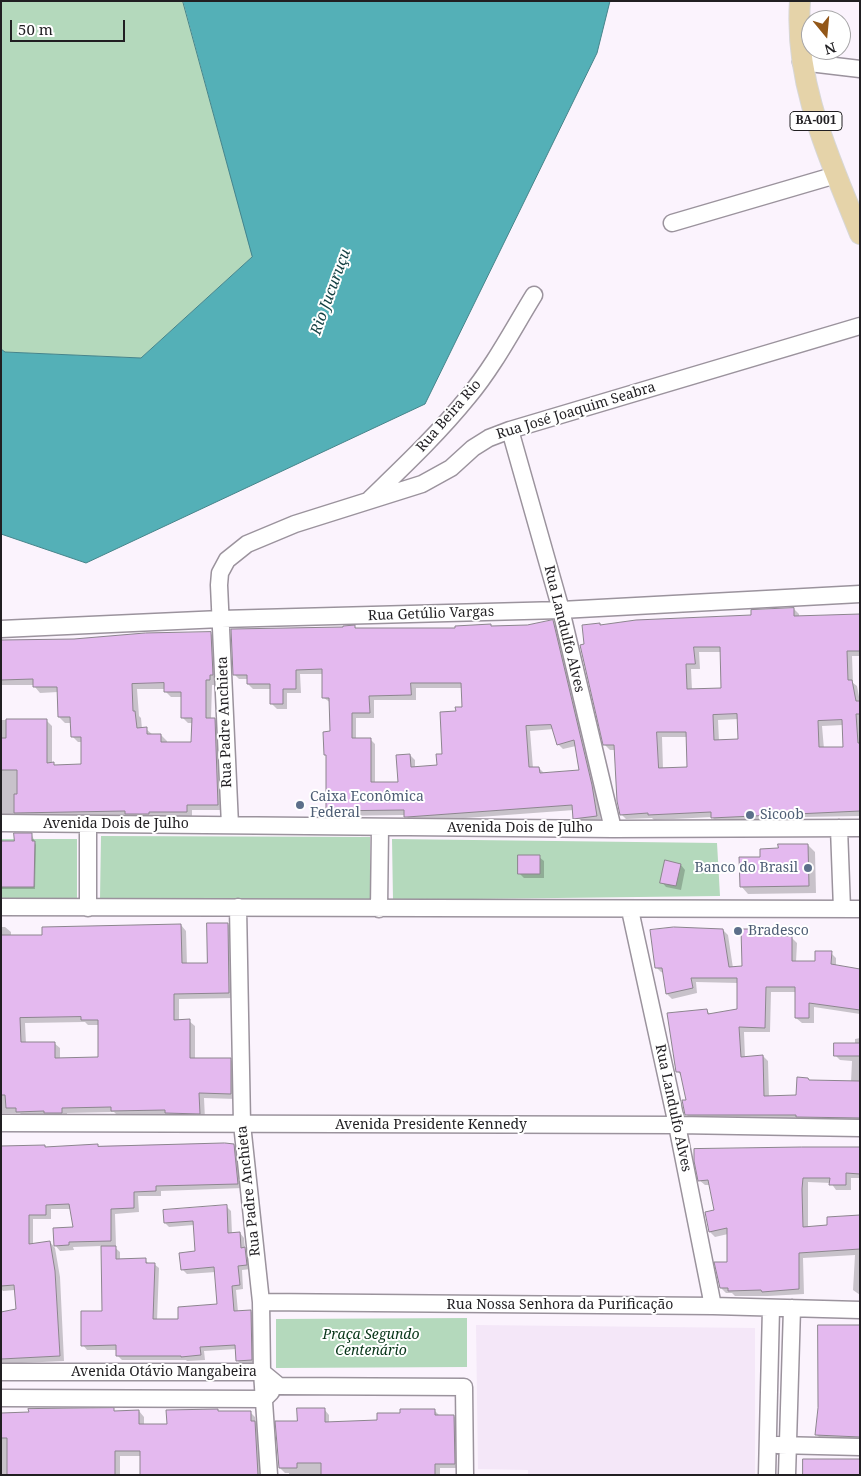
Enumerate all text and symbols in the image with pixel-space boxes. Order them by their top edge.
scale bar [12,10,128,42]
north arrow [801,10,851,60]
text: 50 m [18,19,53,39]
text: N [822,38,838,60]
road number: BA-001 [790,112,842,130]
water label: Rio Jucuruçu [307,247,355,337]
street label: Rua Beira Rio [413,376,485,456]
street label: Rua José Joaquim Seabra [494,379,658,443]
street label: Rua Landulfo Alves [540,564,588,694]
street label: Rua Getúlio Vargas [368,603,494,625]
street label: Rua Padre Anchieta [214,656,236,788]
place label: Caixa Econômica Federal [310,789,424,822]
marker: Caixa Econômica Federal [294,799,306,811]
place label: Sicoob [760,807,804,823]
marker: Sicoob [744,809,756,821]
street label: Avenida Dois de Julho [43,816,189,832]
street label: Avenida Dois de Julho [447,820,593,836]
place label: Banco do Brasil [695,860,798,876]
marker: Banco do Brasil [802,862,814,874]
place label: Bradesco [748,923,809,939]
marker: Bradesco [732,925,744,937]
street label: Rua Landulfo Alves [651,1043,695,1173]
street label: Avenida Presidente Kennedy [335,1117,527,1133]
street label: Rua Padre Anchieta [234,1125,264,1257]
street label: Rua Nossa Senhora da Purificação [447,1297,673,1313]
park label: Praça Segundo Centenário [323,1327,419,1360]
street label: Avenida Otávio Mangabeira [71,1364,257,1380]

